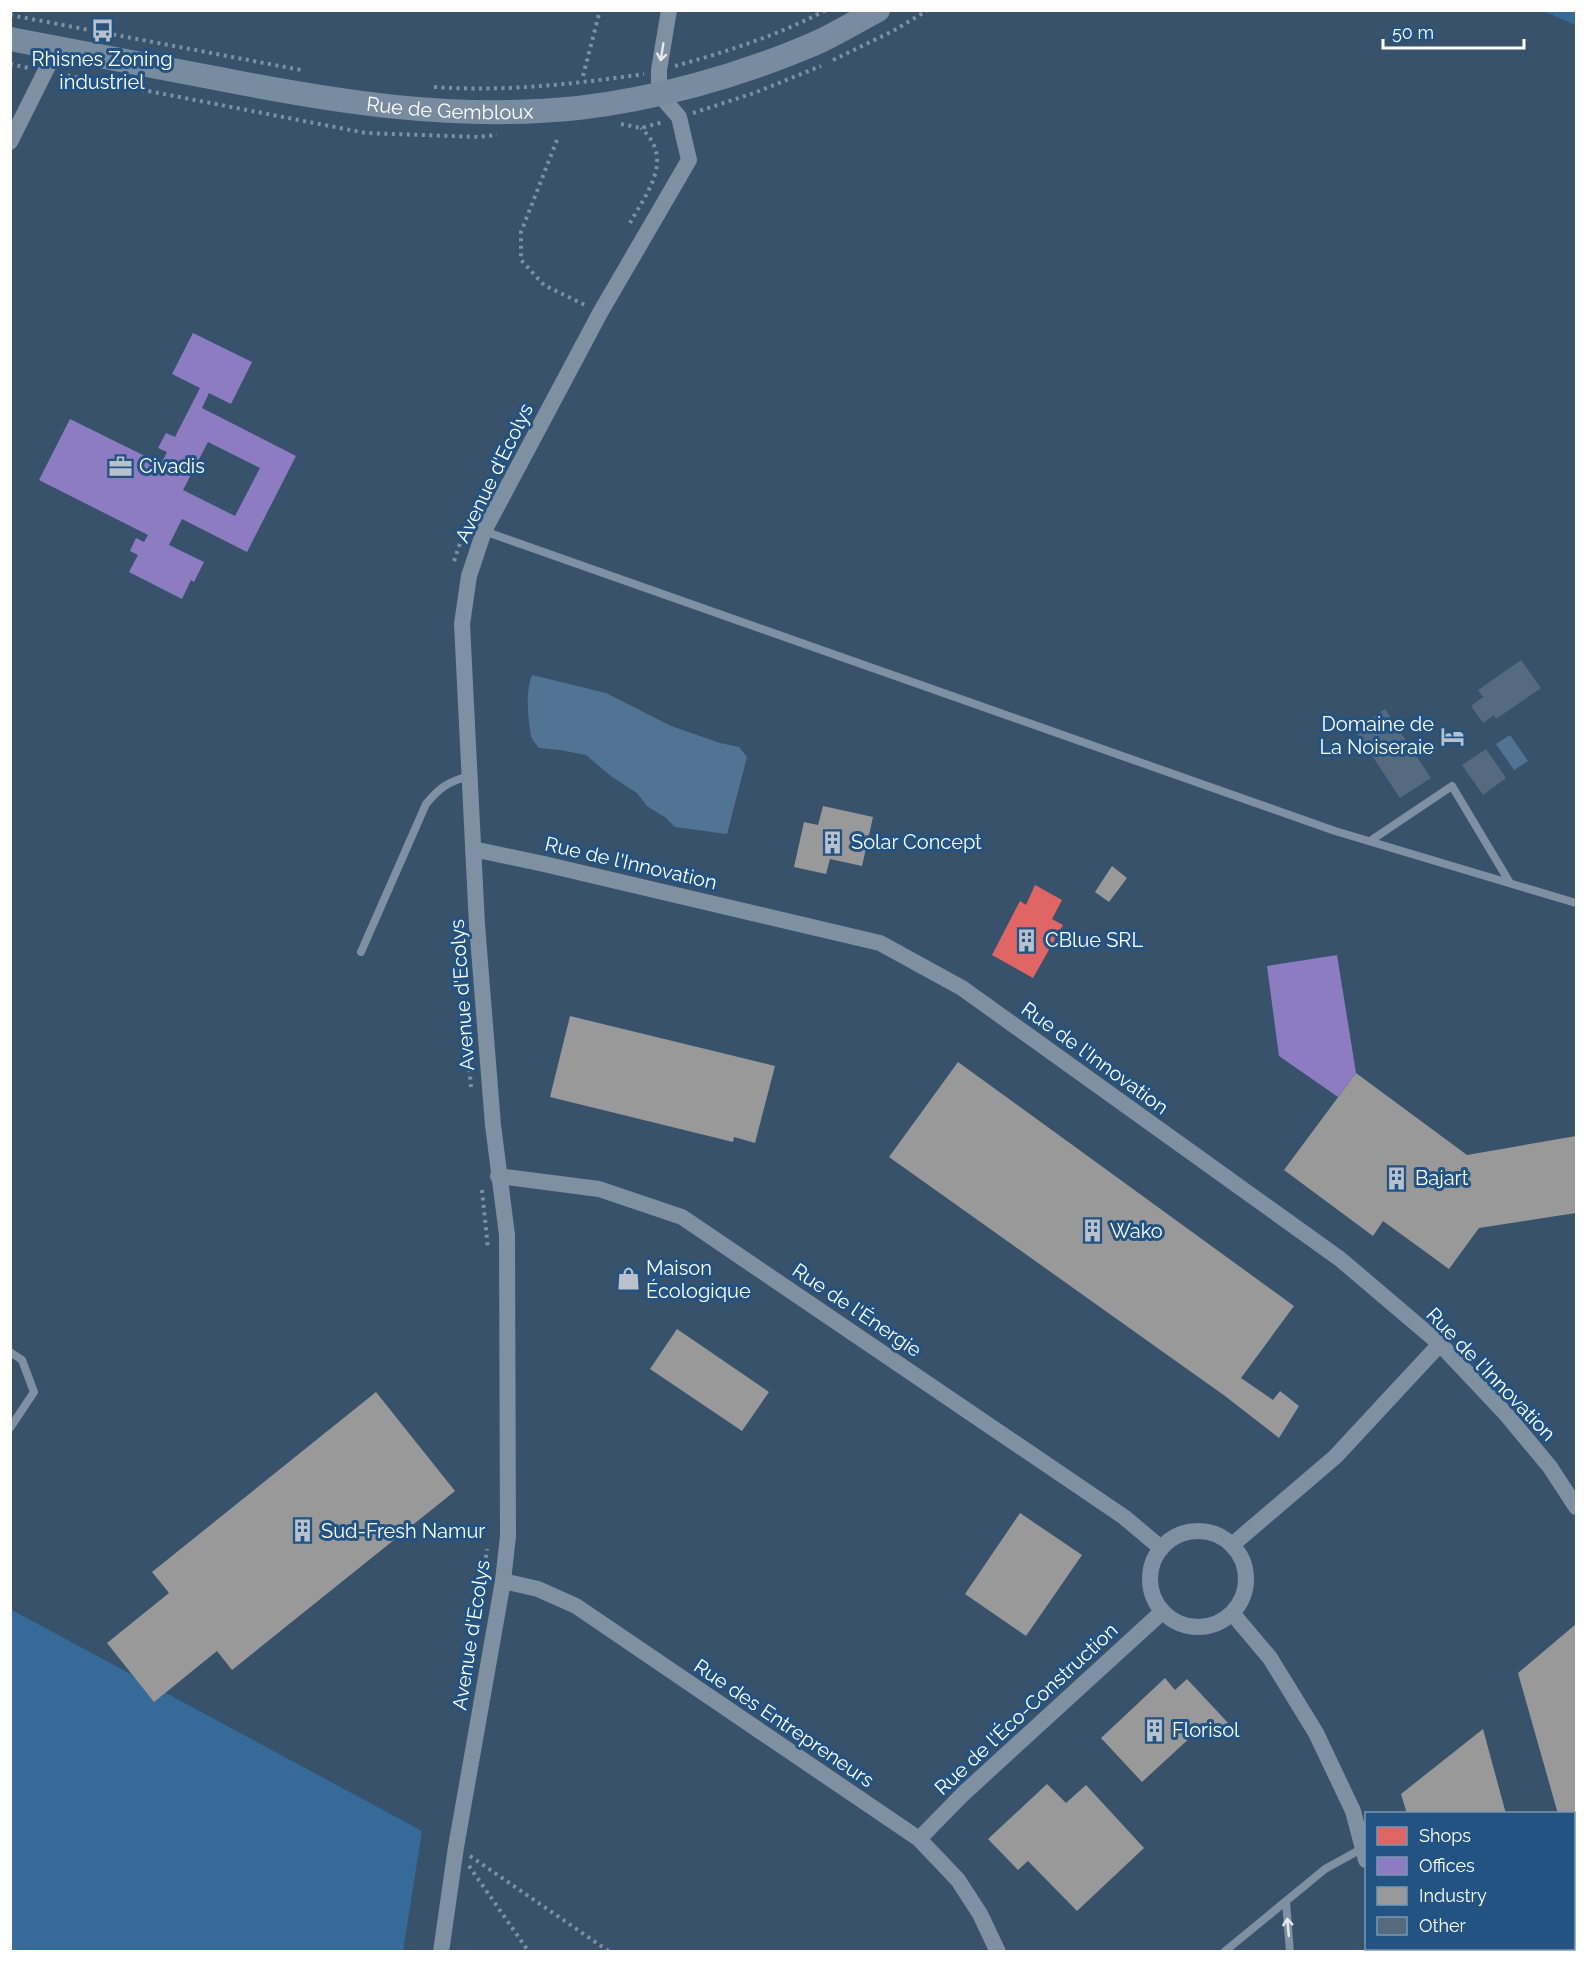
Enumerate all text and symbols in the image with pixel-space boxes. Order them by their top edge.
scale bar [1383,12,1524,50]
bus stop icon: Rhisnes Zoning industriel [89,18,115,44]
text: 50 m [1392,22,1434,43]
one-way arrow [657,42,668,61]
place label: Rhisnes Zoning industriel [31,47,173,94]
street label: Rue de Gembloux [365,92,534,124]
street label: Avenue d'Ecolys [450,400,538,546]
office icon: Civadis [108,453,134,479]
place label: Civadis [139,454,205,478]
place label: Domaine de La Noiseraie [1319,712,1434,759]
hotel icon: Domaine de La Noiseraie [1439,723,1465,749]
building icon: Solar Concept [820,829,846,855]
place label: Solar Concept [851,830,982,854]
street label: Rue de l'Innovation [543,832,719,894]
street label: Avenue d'Ecolys [445,919,479,1071]
building icon: CBlue SRL [1014,927,1040,953]
place label: CBlue SRL [1045,928,1143,952]
street label: Rue de l'Innovation [1017,997,1173,1119]
building icon: Bajart [1384,1165,1410,1191]
place label: Bajart [1415,1166,1469,1190]
building icon: Wako [1079,1218,1105,1244]
place label: Wako [1110,1219,1163,1243]
place label: Maison Écologique [646,1256,751,1303]
street label: Rue de l'Énergie [788,1258,926,1362]
shop icon: Maison Écologique [615,1266,641,1292]
street label: Rue de l'Innovation [1421,1302,1561,1446]
building icon: Sud-Fresh Namur [290,1518,316,1544]
place label: Sud-Fresh Namur [321,1519,485,1543]
street label: Avenue d'Ecolys [447,1558,495,1712]
street label: Rue de l'Éco-Construction [930,1618,1122,1800]
street label: Rue des Entrepreneurs [689,1654,879,1792]
building icon: Florisol [1141,1717,1167,1743]
place label: Florisol [1172,1718,1240,1742]
legend [1365,1812,1575,1950]
text: Shops [1419,1825,1471,1846]
text: Offices [1419,1855,1475,1876]
text: Industry [1419,1885,1487,1906]
text: Other [1419,1915,1467,1936]
one-way arrow [1282,1917,1293,1937]

